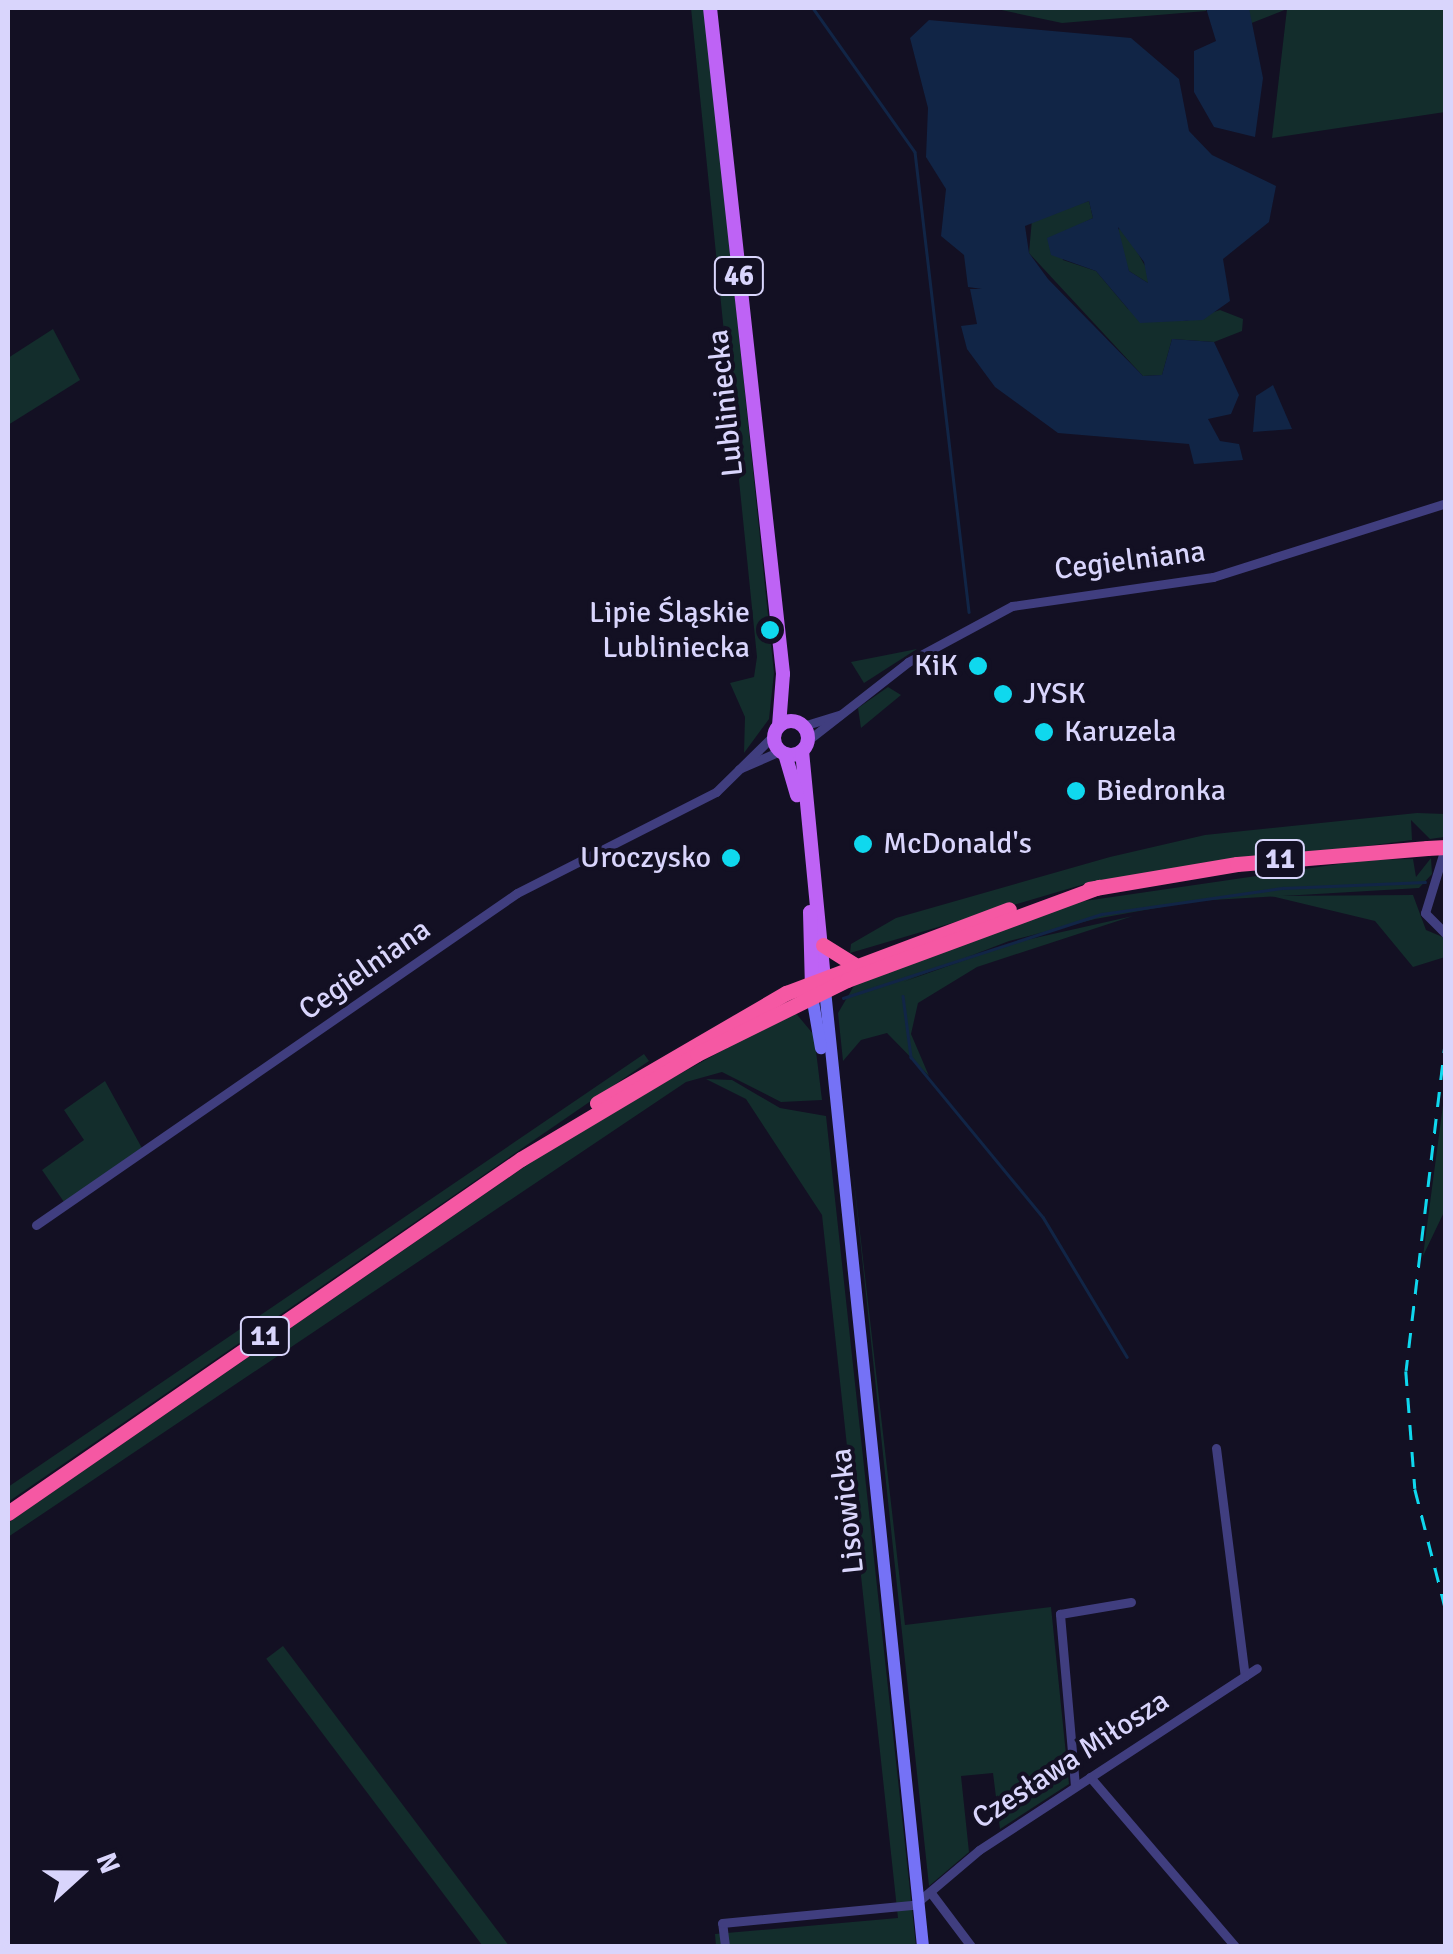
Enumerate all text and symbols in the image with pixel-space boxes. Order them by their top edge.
road number: 46 [712,253,766,299]
street label: Lubliniecka [700,328,752,478]
street label: Cegielniana [1052,534,1208,588]
place label: Lipie Śląskie Lubliniecka [589,595,750,666]
marker: Lipie Śląskie Lubliniecka [759,619,781,641]
place label: KiK [914,648,958,684]
marker: KiK [967,655,989,677]
place label: JYSK [1023,676,1086,712]
marker: JYSK [992,683,1014,705]
place label: Karuzela [1064,714,1177,750]
marker: Karuzela [1033,721,1055,743]
place label: Biedronka [1096,773,1226,809]
marker: Biedronka [1065,780,1087,802]
place label: McDonald's [883,826,1032,862]
marker: McDonald's [852,833,874,855]
road number: 11 [1252,836,1308,882]
place label: Uroczysko [580,840,711,876]
marker: Uroczysko [720,847,742,869]
street label: Cegielniana [292,912,438,1028]
road number: 11 [238,1313,292,1359]
street label: Lisowicka [823,1446,873,1576]
street label: Czesława Miłosza [966,1683,1176,1837]
north arrow [30,1824,130,1924]
text: N [89,1848,127,1878]

